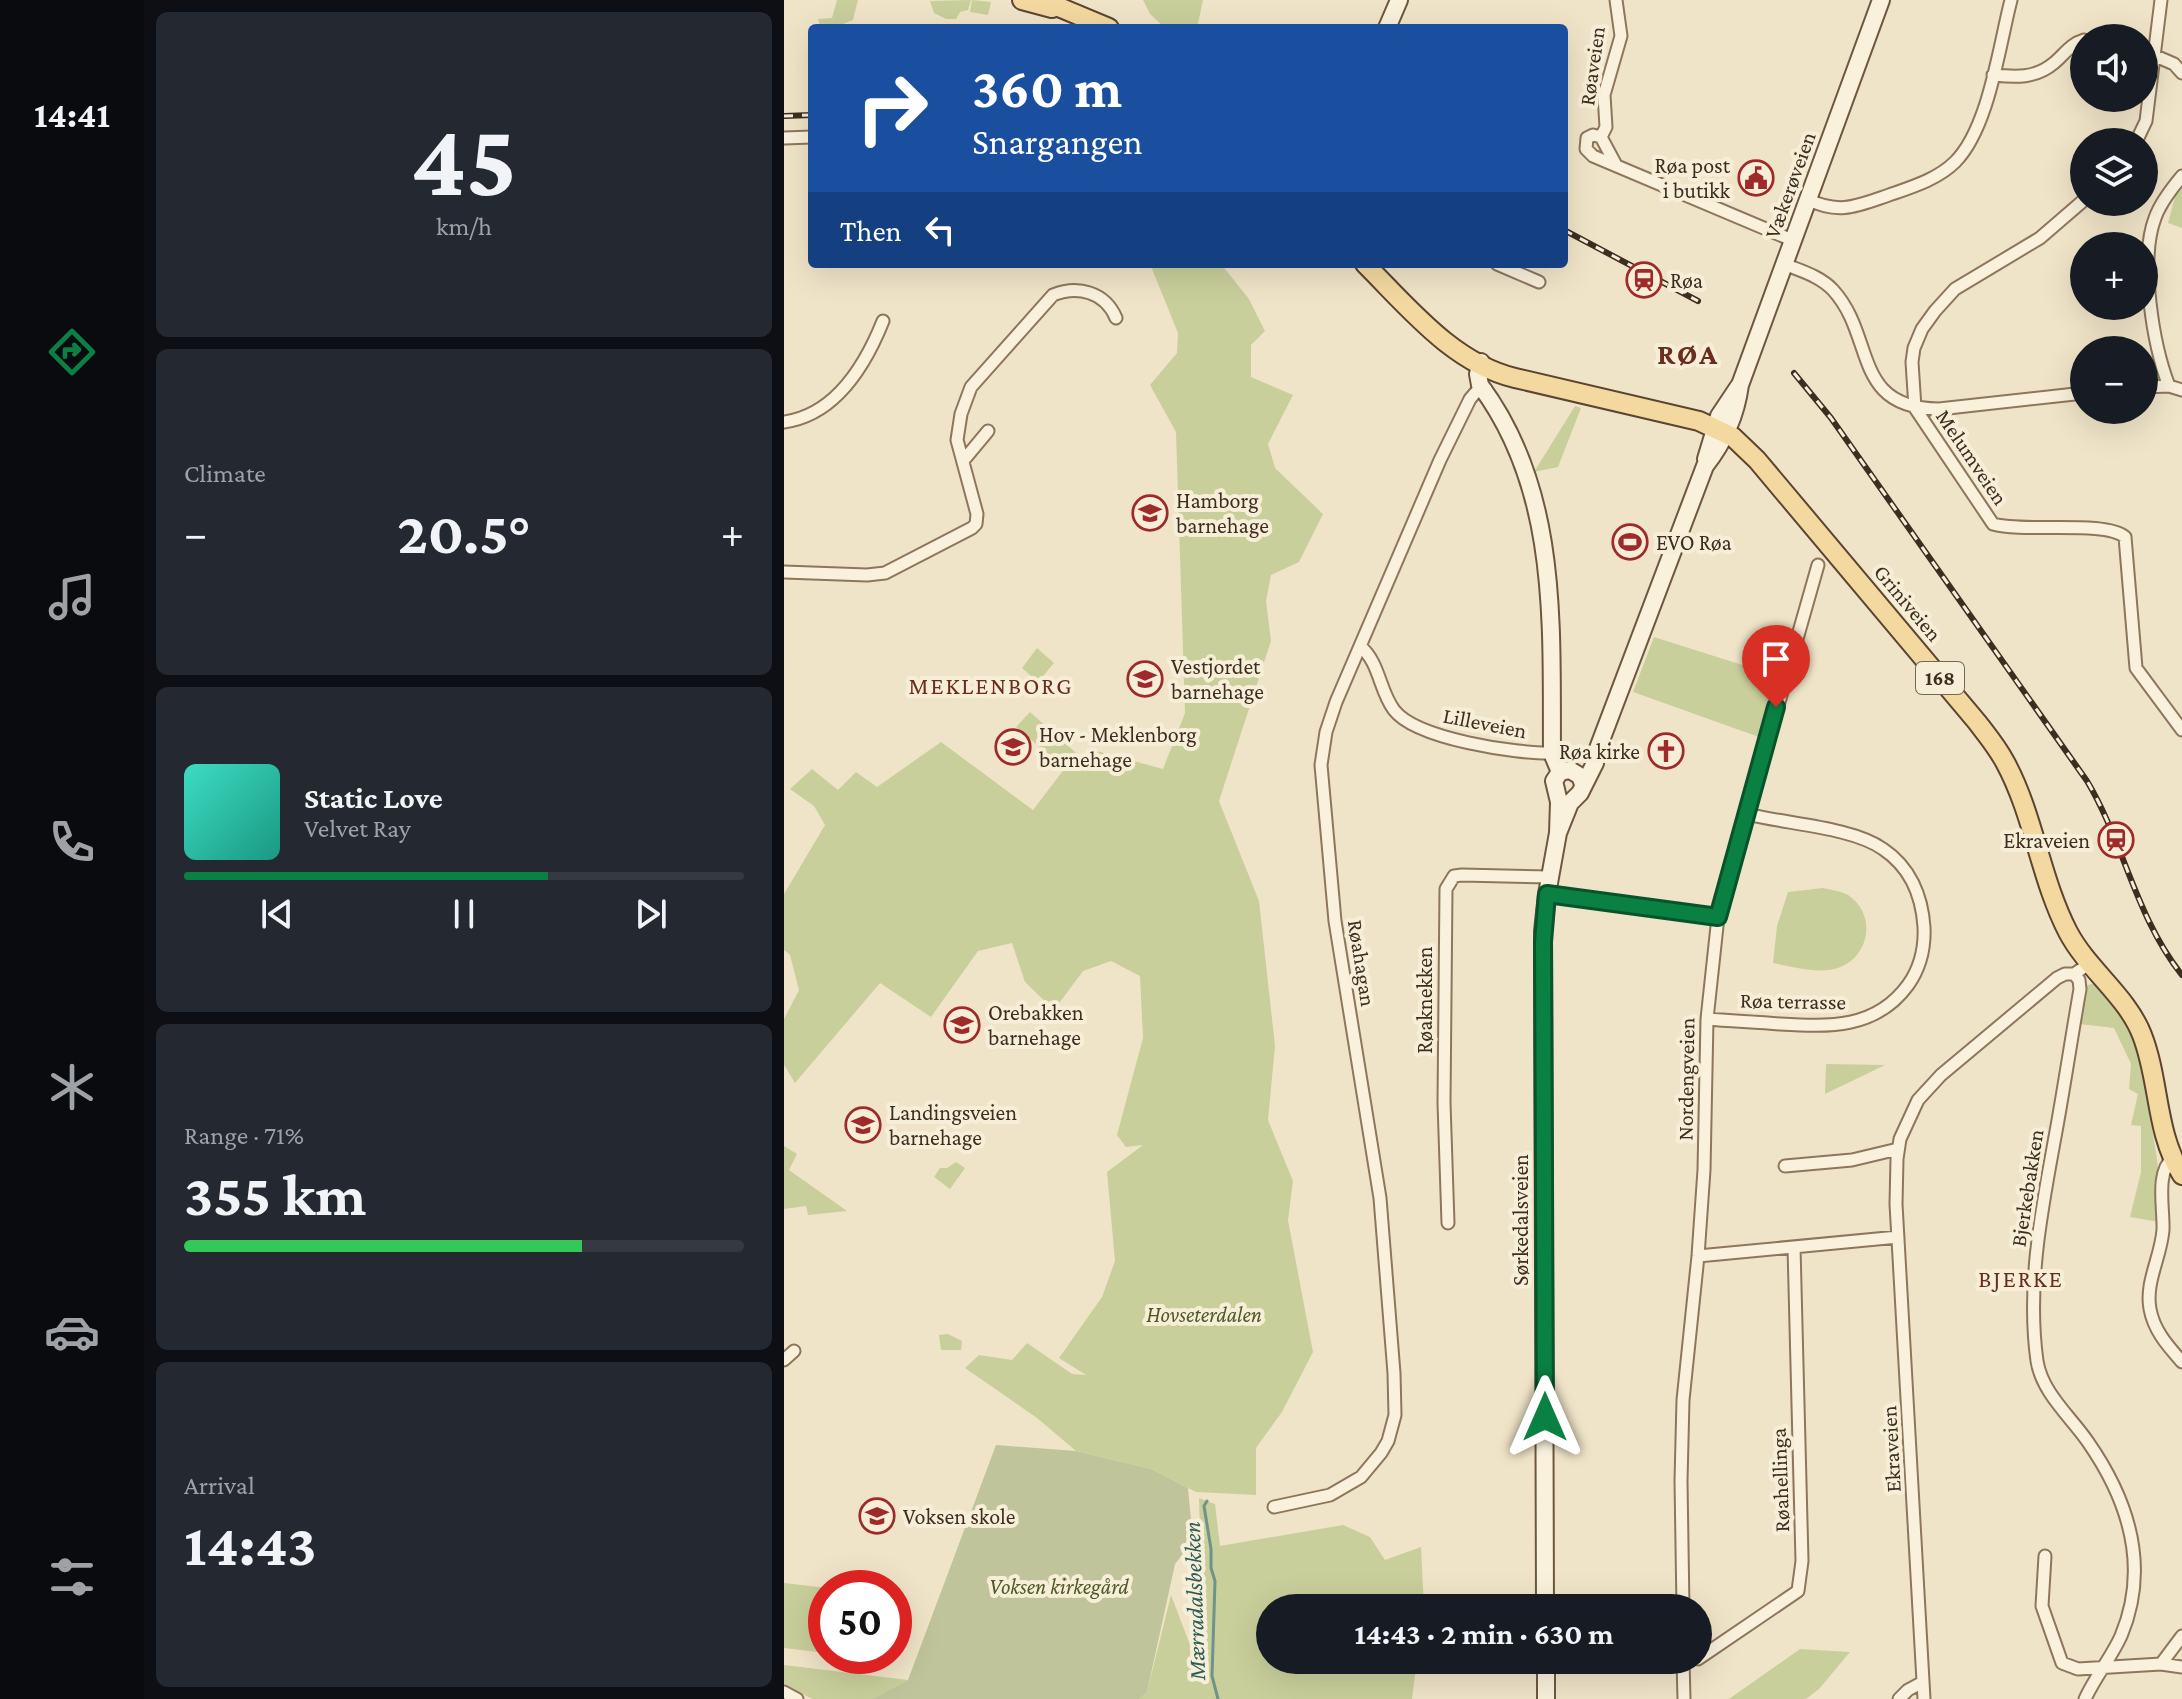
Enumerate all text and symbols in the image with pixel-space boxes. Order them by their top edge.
map controls [2070,24,2158,424]
button: sound [2070,24,2158,112]
street label: Røaveien [1574,25,1610,107]
icon: right [840,56,944,160]
text: 360 m [972,57,1122,119]
text: 14:41 [34,95,110,135]
text: 45 [411,102,517,217]
text: Snargangen [972,122,1143,162]
street label: Vækerøveien [1759,128,1821,242]
button: layers [2070,128,2158,216]
place label: Røa post i butikk [1654,153,1731,203]
public building icon: Røa post i butikk [1737,159,1775,197]
icon: left [918,208,962,252]
text: km/h [436,212,492,241]
text: Then [840,214,902,247]
button: + [2070,232,2158,320]
station icon: Røa [1625,261,1663,299]
place label: Røa [1670,268,1703,293]
icon: directions [44,324,100,380]
button: − [2070,336,2158,424]
district label: RØA [1657,337,1719,370]
street label: Melumveien [1931,404,2013,510]
text: Climate [184,459,266,488]
place label: Hamborg barnehage [1176,488,1269,538]
school or university icon: Hamborg barnehage [1131,494,1169,532]
text: 20.5° [397,499,531,566]
text: − [184,509,207,557]
text: + [721,509,744,557]
sports icon: EVO Røa [1611,523,1649,561]
place label: EVO Røa [1656,530,1732,555]
street label: Griniveien [1869,560,1947,646]
icon: music [44,569,100,625]
pin [1742,625,1810,707]
icon: arrive [1754,637,1798,681]
place label: Vestjordet barnehage [1171,654,1264,704]
school or university icon: Vestjordet barnehage [1126,660,1164,698]
road number: 168 [1916,662,1964,694]
district label: MEKLENBORG [909,672,1073,699]
street label: Lilleveien [1441,703,1529,743]
place label: Hov - Meklenborg barnehage [1039,722,1197,772]
school or university icon: Hov - Meklenborg barnehage [994,728,1032,766]
church icon: Røa kirke [1647,732,1685,770]
place label: Røa kirke [1559,739,1640,764]
text: Static Love [304,781,443,814]
icon: phone [44,814,100,870]
text: Velvet Ray [304,814,411,843]
station icon: Ekraveien [2097,821,2135,859]
place label: Ekraveien [2003,828,2090,853]
icon: previous [255,892,299,936]
icon: pause [442,892,486,936]
icon: next [629,892,673,936]
street label: Røahagan [1343,918,1381,1008]
street label: Røaknekken [1412,946,1437,1054]
street label: Røa terrasse [1740,988,1846,1014]
place label: Orebakken barnehage [988,1000,1084,1050]
school or university icon: Orebakken barnehage [943,1006,981,1044]
street label: Nordengveien [1672,1017,1700,1141]
icon: climate [44,1059,100,1115]
place label: Landingsveien barnehage [889,1100,1017,1150]
school or university icon: Landingsveien barnehage [844,1106,882,1144]
text: Range · 71% [184,1121,304,1150]
street label: Bjerkebakken [2005,1127,2049,1249]
street label: Sørkedalsveien [1508,1154,1533,1286]
text: 355 km [184,1161,366,1228]
district label: BJERKE [1978,1265,2064,1292]
park label: Hovseterdalen [1146,1302,1262,1327]
icon: car [44,1304,100,1360]
position arrow [1503,1375,1587,1459]
street label: Ekraveien [1876,1405,1906,1493]
street label: Røahellinga [1766,1427,1794,1533]
text: Arrival [184,1471,255,1500]
school or university icon: Voksen skole [858,1497,896,1535]
place label: Voksen skole [903,1504,1016,1529]
text: 14:43 [184,1511,317,1578]
water label: Mærradalsbekken [1178,1521,1210,1682]
icon: filters [44,1549,100,1605]
speed limit sign: 50 [808,1570,912,1674]
park label: Voksen kirkegård [989,1574,1129,1599]
text: 14:43 · 2 min · 630 m [1354,1617,1614,1650]

